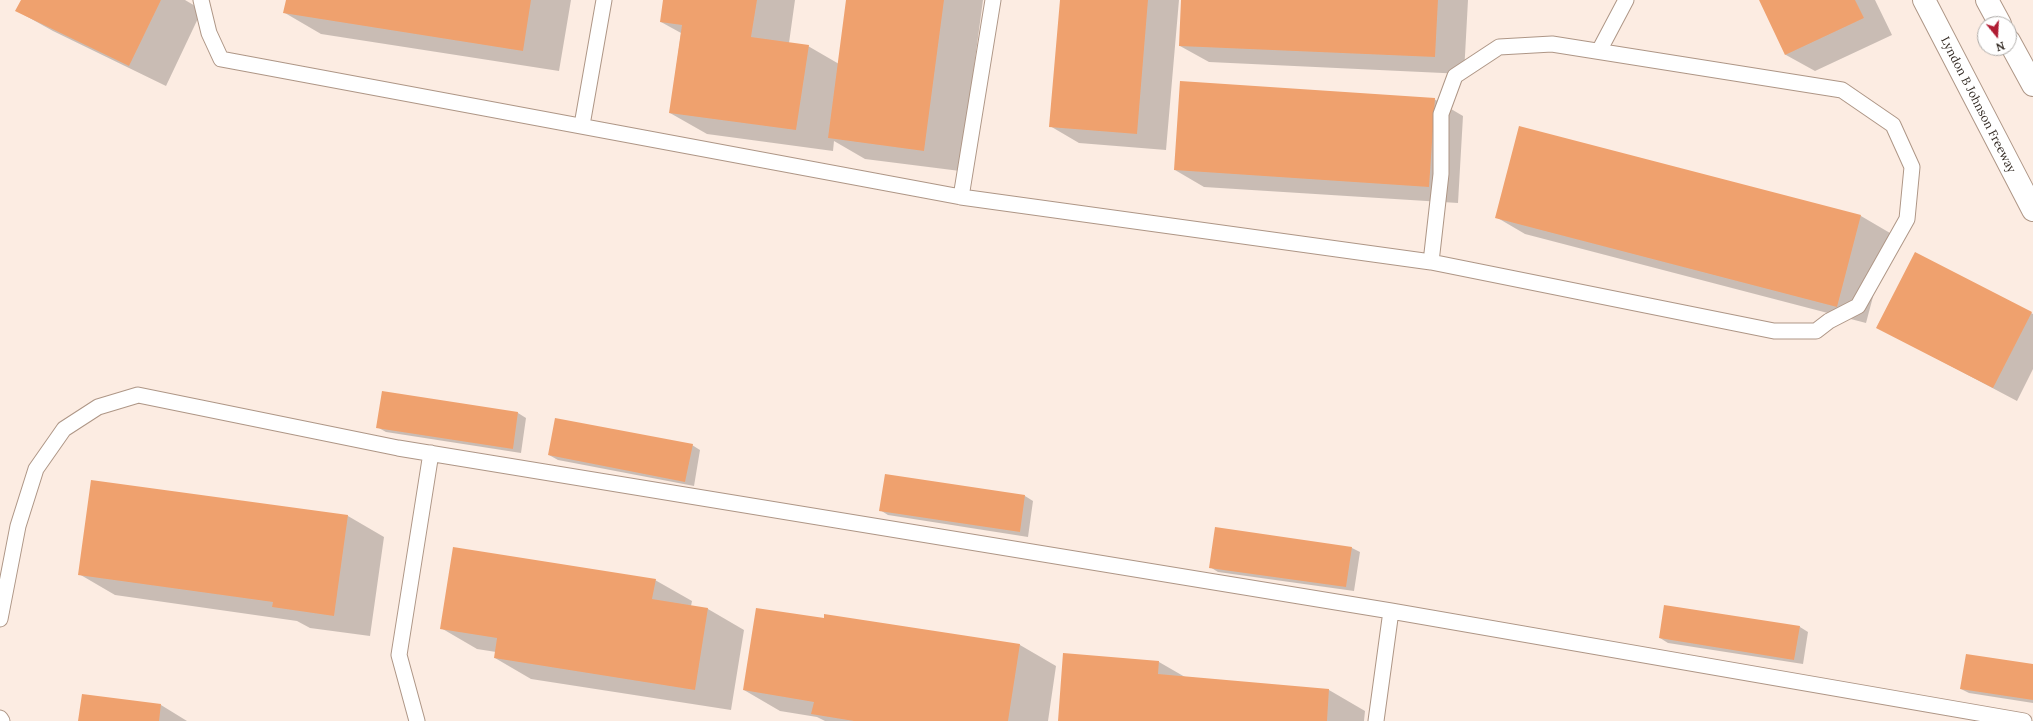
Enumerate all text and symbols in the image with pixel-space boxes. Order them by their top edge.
north arrow [1977,16,2017,56]
street label: Lyndon B Johnson Freeway [1937,35,2019,175]
text: N [1994,38,2007,54]

